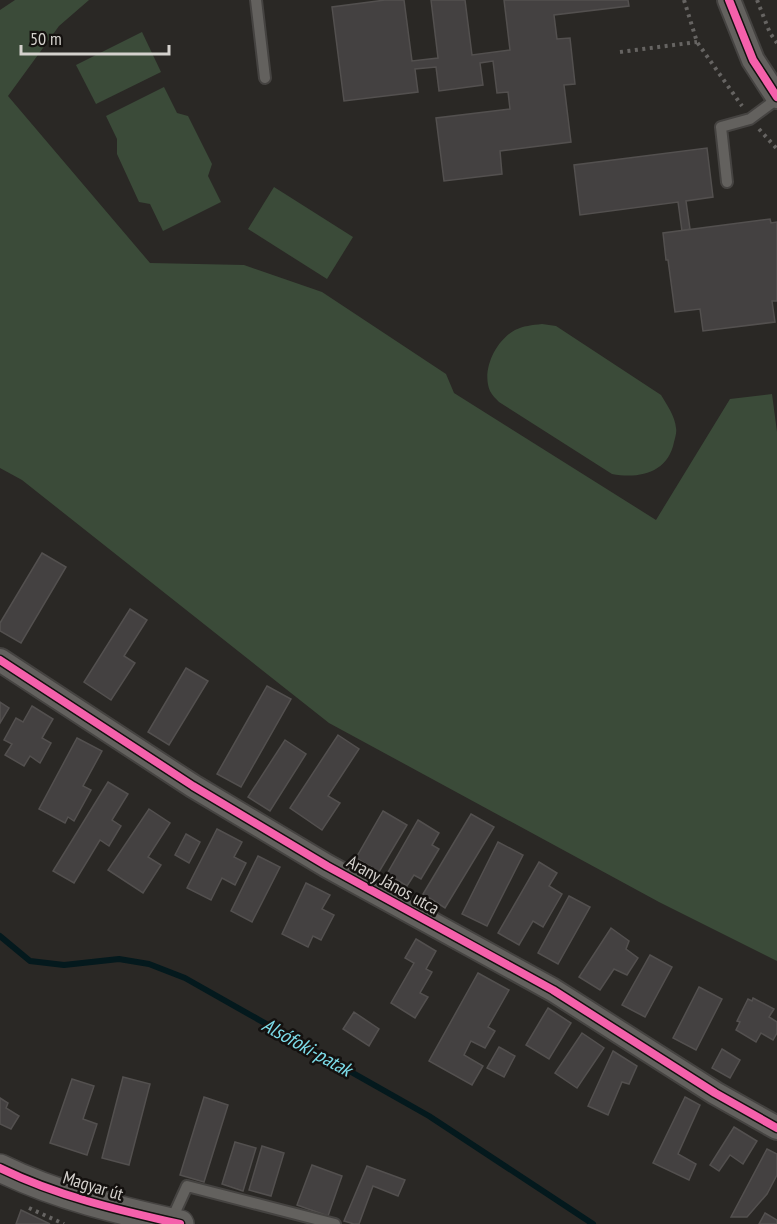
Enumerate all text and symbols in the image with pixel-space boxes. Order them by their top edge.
scale bar [21,18,170,56]
text: 50 m [30,27,62,50]
street label: Arany János utca [343,850,443,919]
water label: Alsófoki-patak [257,1012,358,1083]
street label: Magyar út [60,1165,126,1206]

